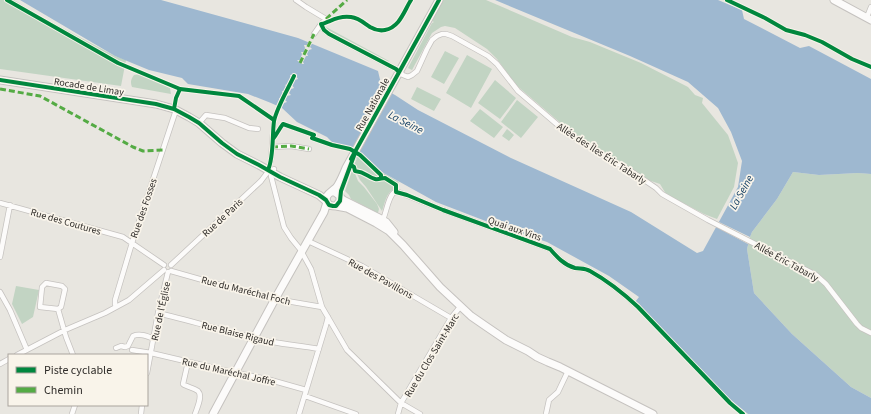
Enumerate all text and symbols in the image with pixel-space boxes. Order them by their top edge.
street label: Rocade de Limay [53,75,125,99]
street label: Rue Nationale [353,75,393,134]
water label: La Seine [386,107,426,138]
street label: Allée des Îles Éric Tabarly [554,120,649,188]
water label: La Seine [726,172,757,212]
street label: Rue des Fosses [127,176,161,240]
street label: Rue de Paris [199,195,246,240]
street label: Rue des Coutures [29,205,103,239]
street label: Quai aux Vins [486,213,543,245]
street label: Allée Éric Tabarly [752,239,821,285]
street label: Rue des Pavillons [345,255,416,303]
street label: Rue du Maréchal Foch [200,273,292,309]
street label: Rue de l'Église [148,280,174,342]
street label: Rue du Clos Saint-Marc [401,311,463,400]
street label: Rue Blaise Rigaud [200,318,275,350]
legend [8,354,148,406]
street label: Rue du Maréchal Joffre [181,354,277,390]
text: Piste cyclable [44,362,112,379]
text: Chemin [44,382,83,399]

